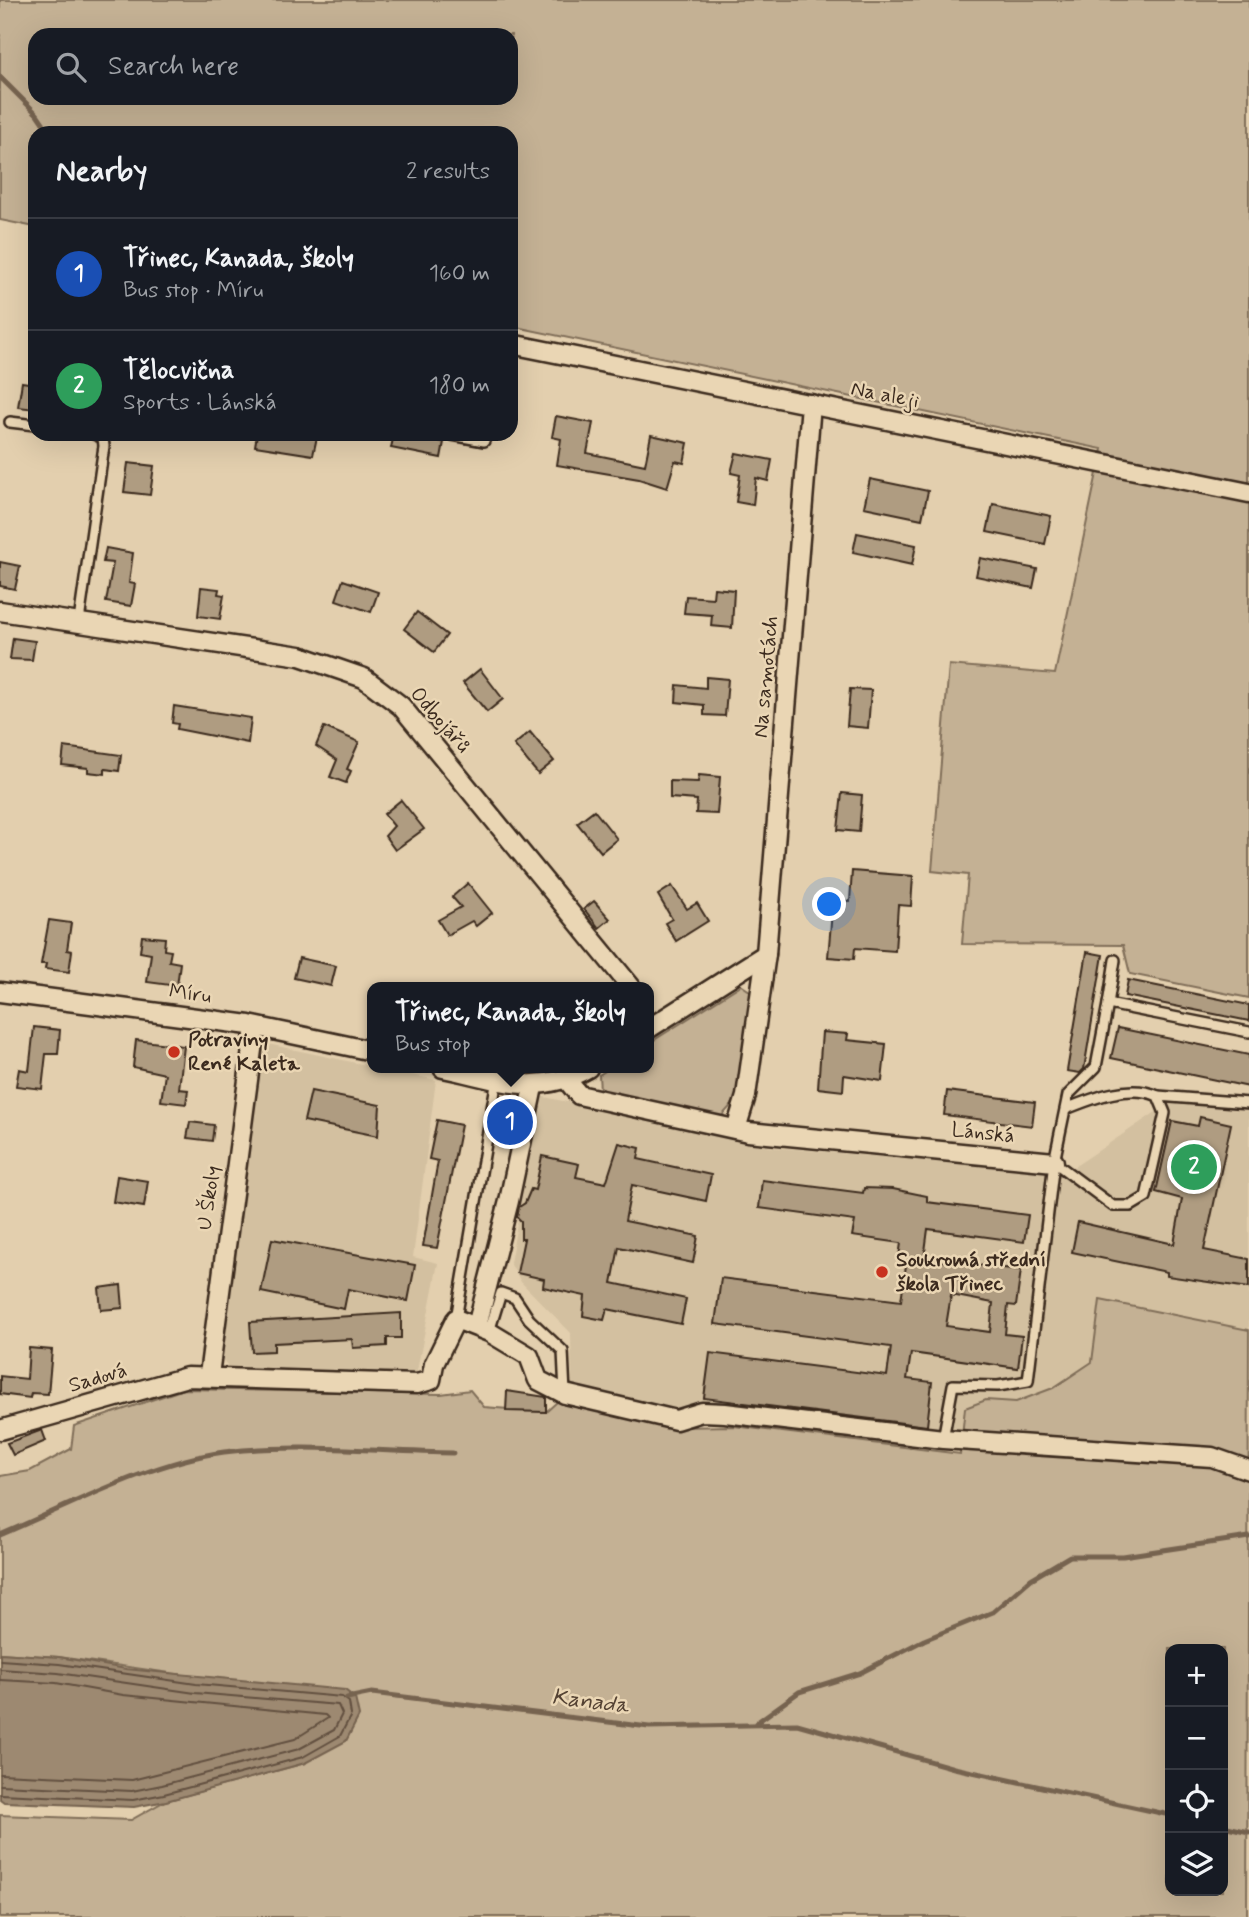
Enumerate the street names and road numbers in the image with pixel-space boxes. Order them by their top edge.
street label: Na aleji [849,375,922,415]
street label: Na samotách [747,615,785,739]
street label: Odbojářů [403,681,477,759]
street label: Míru [167,978,213,1010]
street label: Lánská [950,1116,1016,1150]
street label: U Školy [191,1164,227,1232]
street label: Sadová [66,1356,130,1400]

